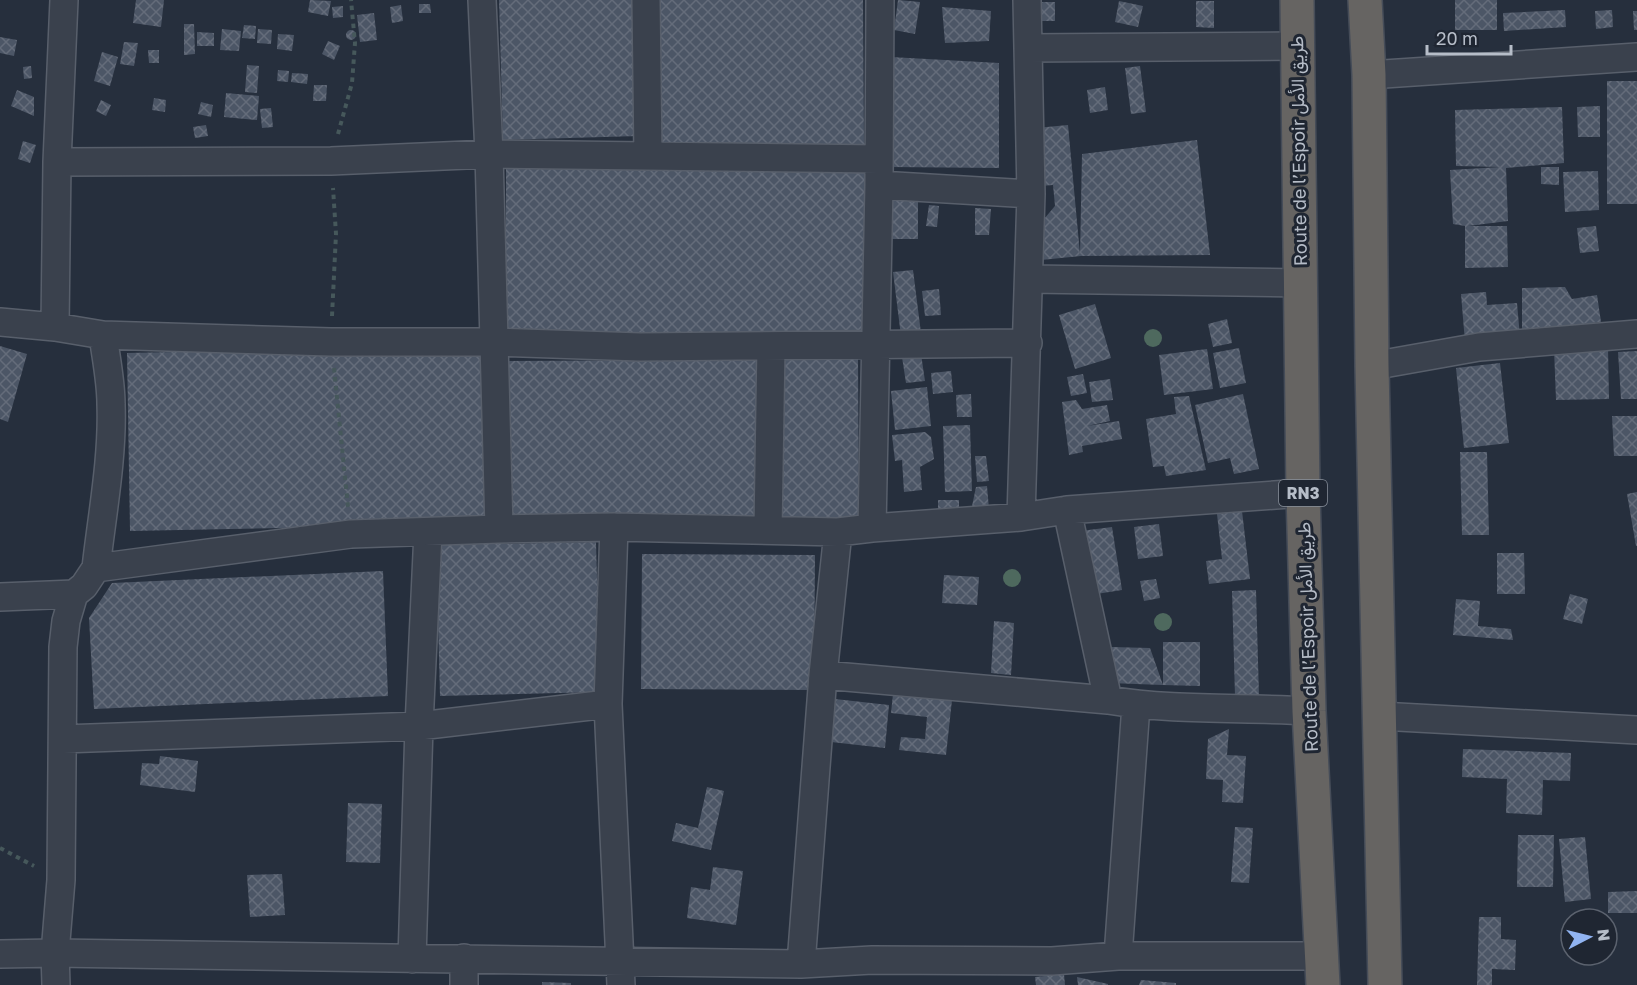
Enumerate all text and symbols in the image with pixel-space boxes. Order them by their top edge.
scale bar [1427,18,1511,56]
text: 20 m [1436,27,1478,49]
street label: Route de l’Espoir طريق الأمل [1285,36,1312,266]
road number: RN3 [1279,480,1327,506]
street label: Route de l’Espoir طريق الأمل [1292,522,1323,752]
north arrow [1559,907,1619,967]
text: N [1593,928,1615,942]

